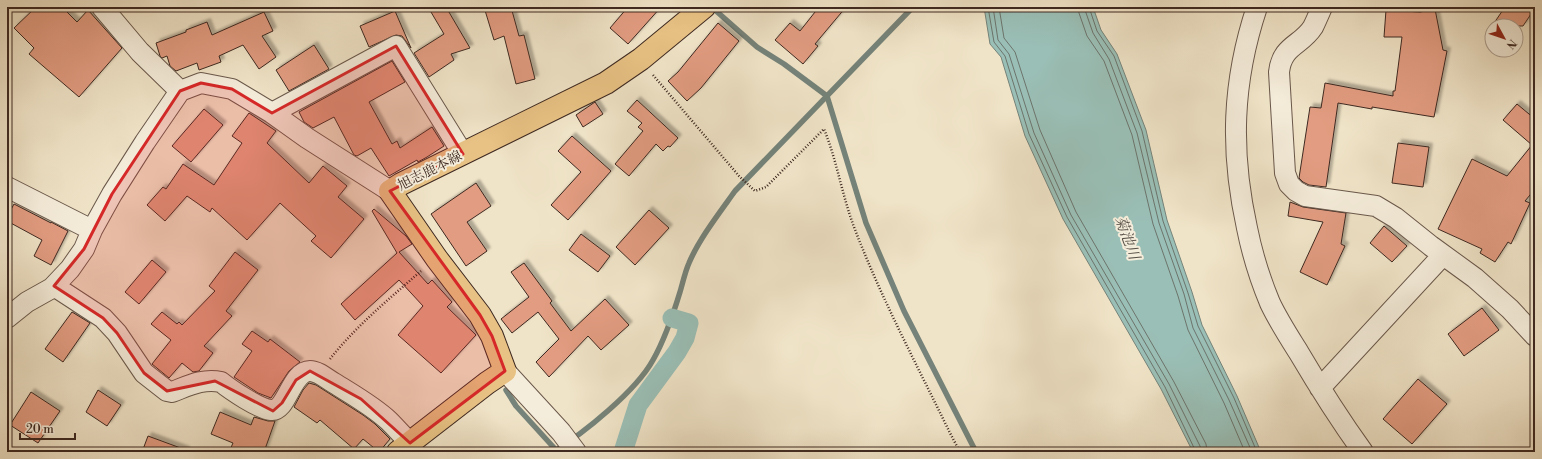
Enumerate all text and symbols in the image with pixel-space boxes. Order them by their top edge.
north arrow [1484,18,1524,58]
text: N [1503,36,1519,52]
street label: 旭志鹿本線 [395,147,465,195]
water label: 菊池川 [1110,214,1144,264]
scale bar [20,415,75,441]
text: 20 m [26,422,54,437]

